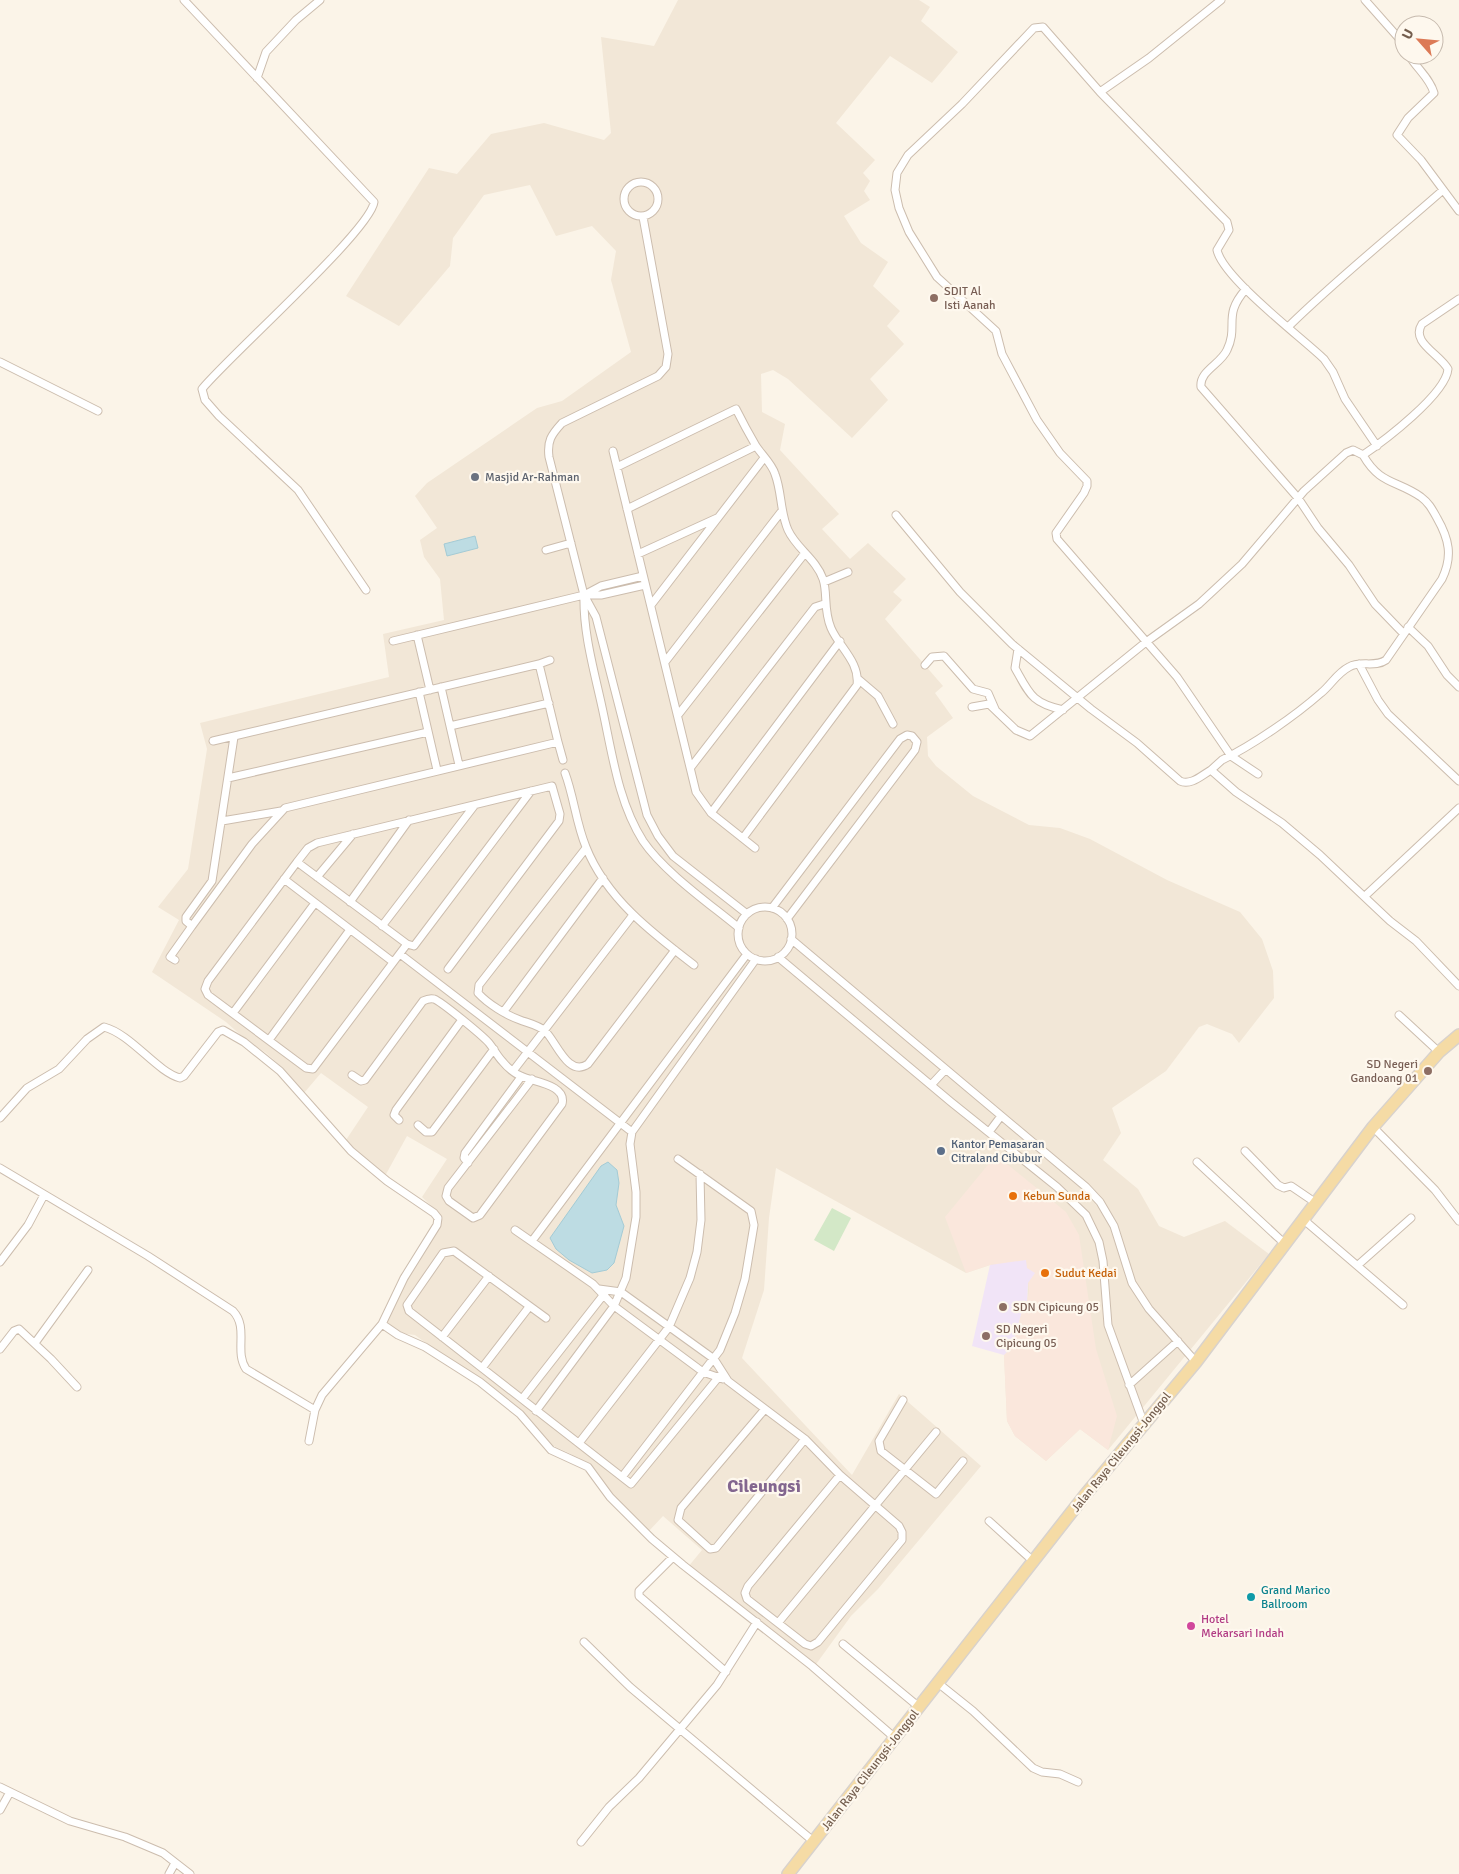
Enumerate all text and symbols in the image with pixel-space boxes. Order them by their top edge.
north arrow [1394,15,1444,65]
text: U [1398,26,1418,42]
place label: SDIT Al Isti Aanah [944,284,996,313]
marker: SDIT Al Isti Aanah [928,292,940,304]
place label: Masjid Ar-Rahman [485,470,580,485]
marker: Masjid Ar-Rahman [469,471,481,483]
place label: SD Negeri Gandoang 01 [1350,1057,1418,1086]
marker: SD Negeri Gandoang 01 [1422,1065,1434,1077]
place label: Kantor Pemasaran Citraland Cibubur [951,1137,1045,1166]
marker: Kantor Pemasaran Citraland Cibubur [935,1145,947,1157]
place label: Kebun Sunda [1023,1189,1090,1204]
marker: Kebun Sunda [1007,1190,1019,1202]
place label: Sudut Kedai [1055,1266,1117,1281]
marker: Sudut Kedai [1039,1267,1051,1279]
place label: SDN Cipicung 05 [1013,1300,1099,1315]
marker: SDN Cipicung 05 [997,1301,1009,1313]
place label: SD Negeri Cipicung 05 [996,1322,1057,1351]
marker: SD Negeri Cipicung 05 [980,1330,992,1342]
street label: Jalan Raya Cileungsi-Jonggol [1068,1389,1175,1515]
district label: Cileungsi [727,1475,801,1497]
place label: Grand Marico Ballroom [1261,1583,1330,1612]
marker: Grand Marico Ballroom [1245,1591,1257,1603]
place label: Hotel Mekarsari Indah [1201,1612,1284,1641]
marker: Hotel Mekarsari Indah [1185,1620,1197,1632]
street label: Jalan Raya Cileungsi-Jonggol [818,1706,923,1834]

